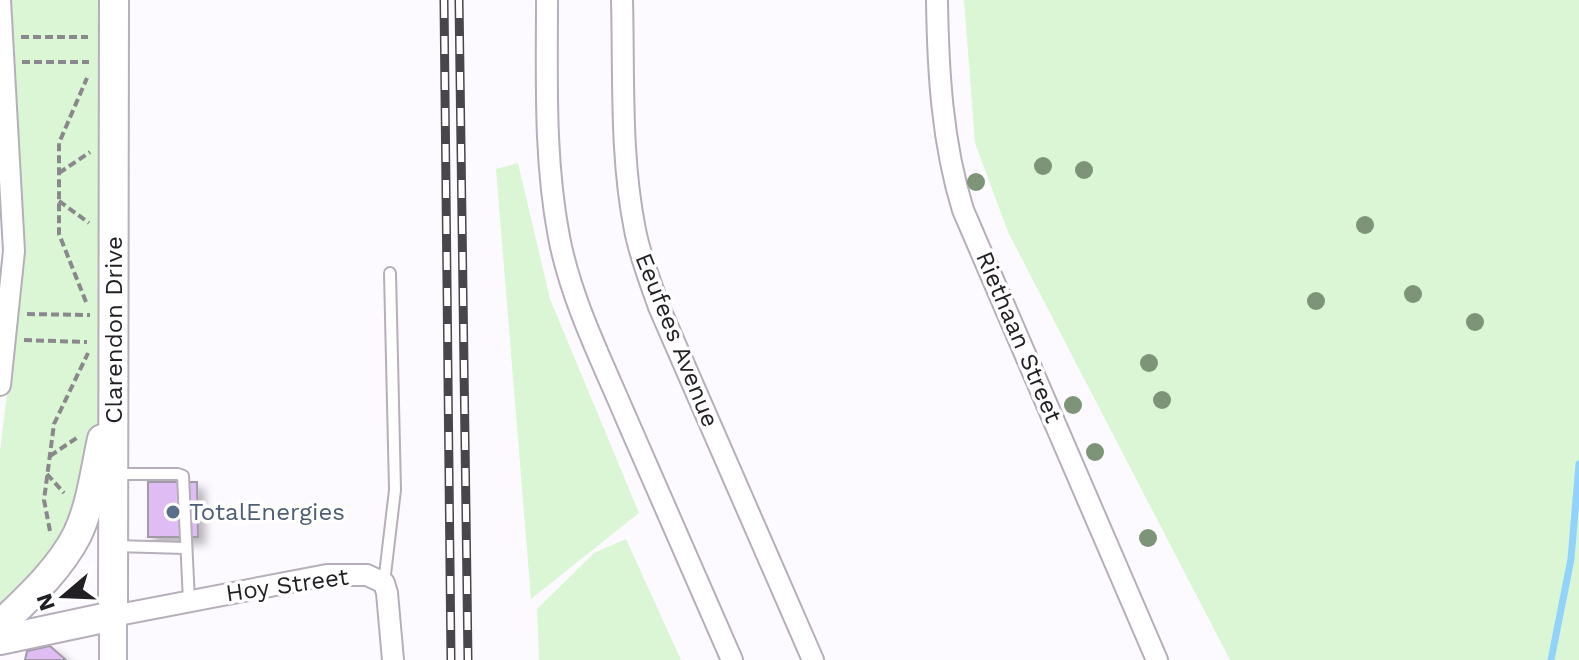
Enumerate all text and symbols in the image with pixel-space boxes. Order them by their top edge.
street label: Clarendon Drive [100,236,128,424]
street label: Riethaan Street [970,247,1068,427]
street label: Eeufees Avenue [629,249,725,431]
place label: TotalEnergies [189,498,345,526]
marker: TotalEnergies [164,503,182,521]
north arrow [24,556,104,636]
street label: Hoy Street [224,563,350,607]
text: N [31,591,60,614]

